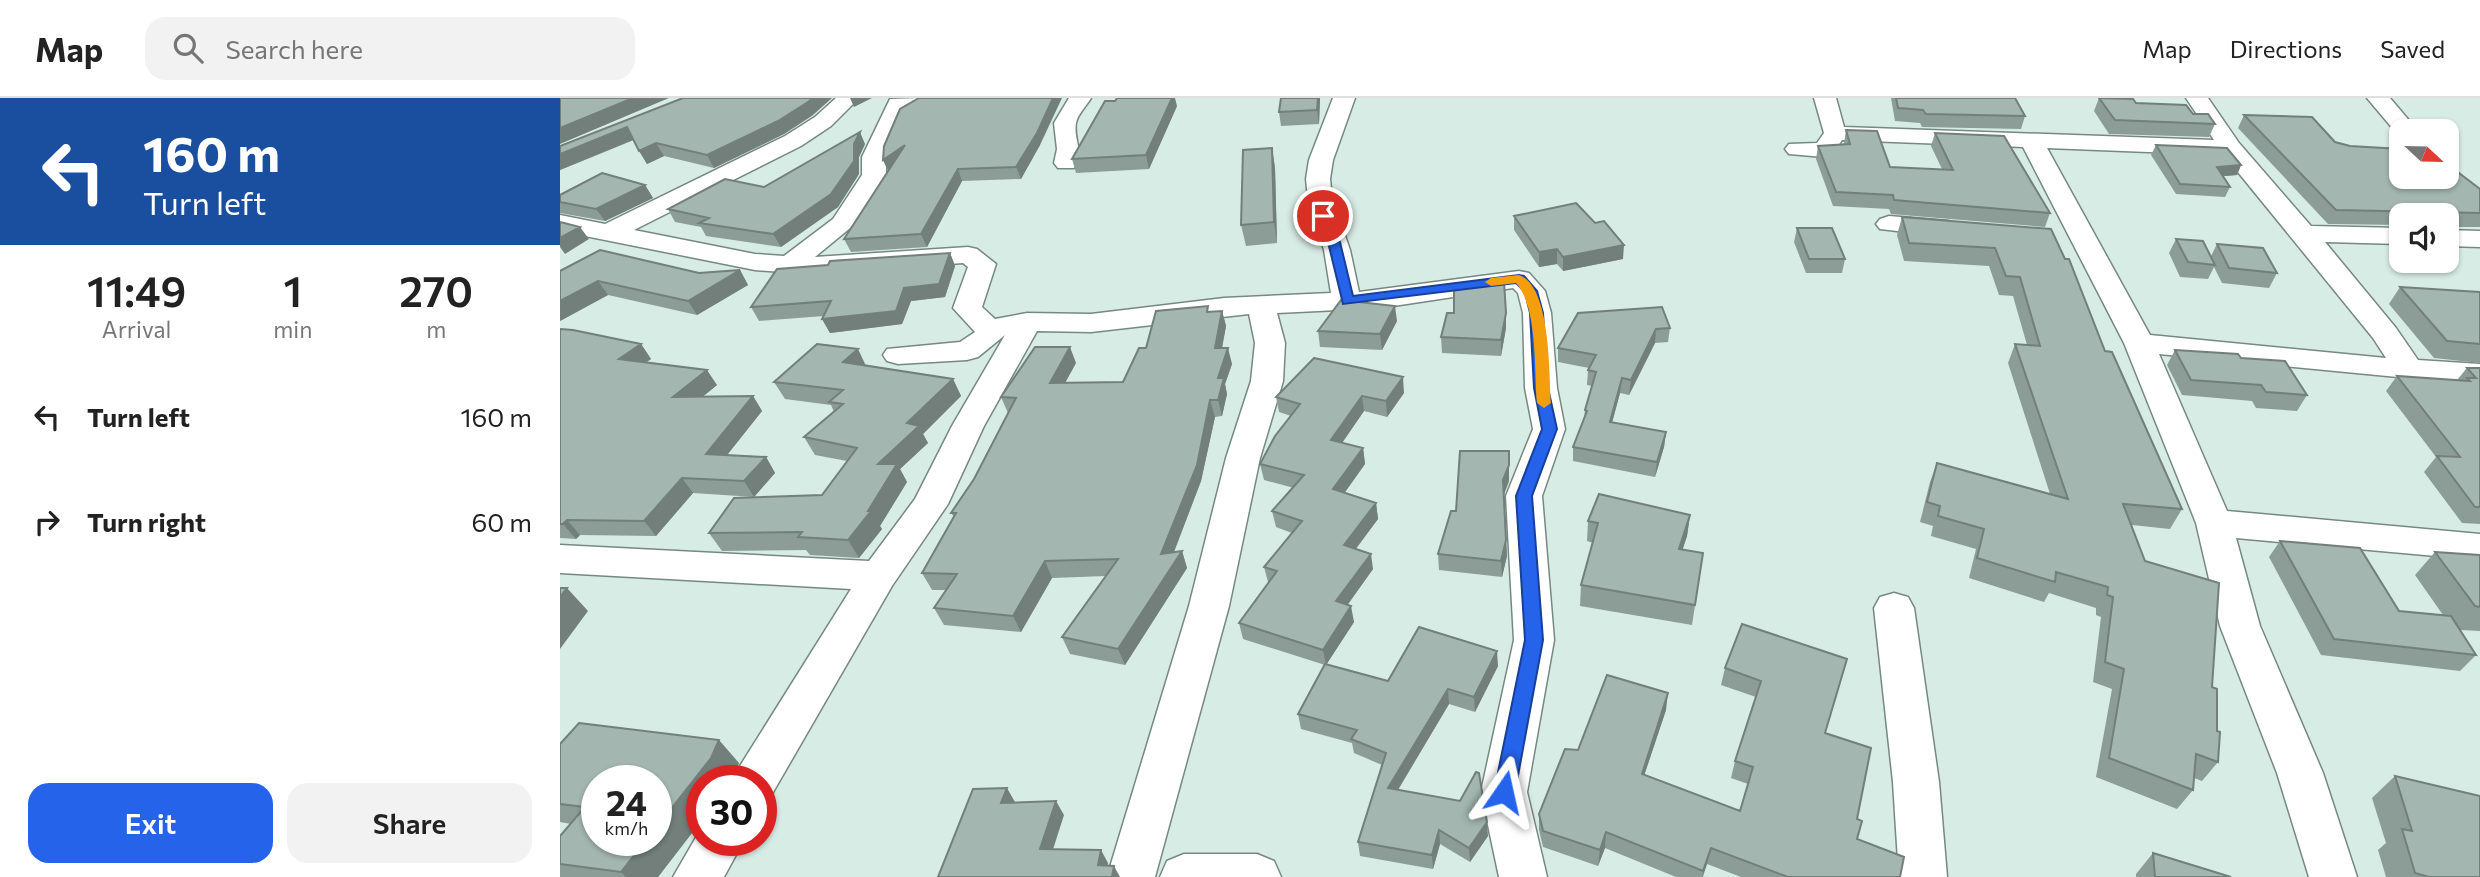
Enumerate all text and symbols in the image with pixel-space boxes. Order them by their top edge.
search box [145,17,635,80]
text: Map [35,28,103,69]
icon: search [169,29,207,67]
text: Search here [225,33,363,64]
text: Map [2142,34,2192,63]
text: Directions [2230,34,2342,63]
text: Saved [2380,34,2445,63]
north arrow [2389,119,2459,189]
map controls [2389,119,2459,273]
text: 160 m [143,122,280,182]
icon: left [28,126,119,217]
text: Turn left [143,182,267,222]
pin [1293,186,1353,246]
icon: arrive [1304,197,1342,235]
button: sound [2389,203,2459,273]
text: 11:49 [87,264,186,316]
text: 1 [283,264,302,316]
text: 270 [399,264,473,316]
text: Arrival [102,315,171,343]
text: min [273,315,312,343]
text: m [426,315,446,343]
icon: left [28,398,66,436]
text: Turn left [87,401,190,432]
text: 160 m [460,401,532,432]
icon: right [28,503,66,541]
text: Turn right [87,506,206,537]
text: 60 m [472,506,532,537]
position arrow [1467,755,1541,829]
speed limit sign: 30 [686,765,777,856]
text: 24 [606,780,647,823]
button: Exit [28,783,273,863]
button: Share [287,783,532,863]
text: km/h [605,817,648,839]

